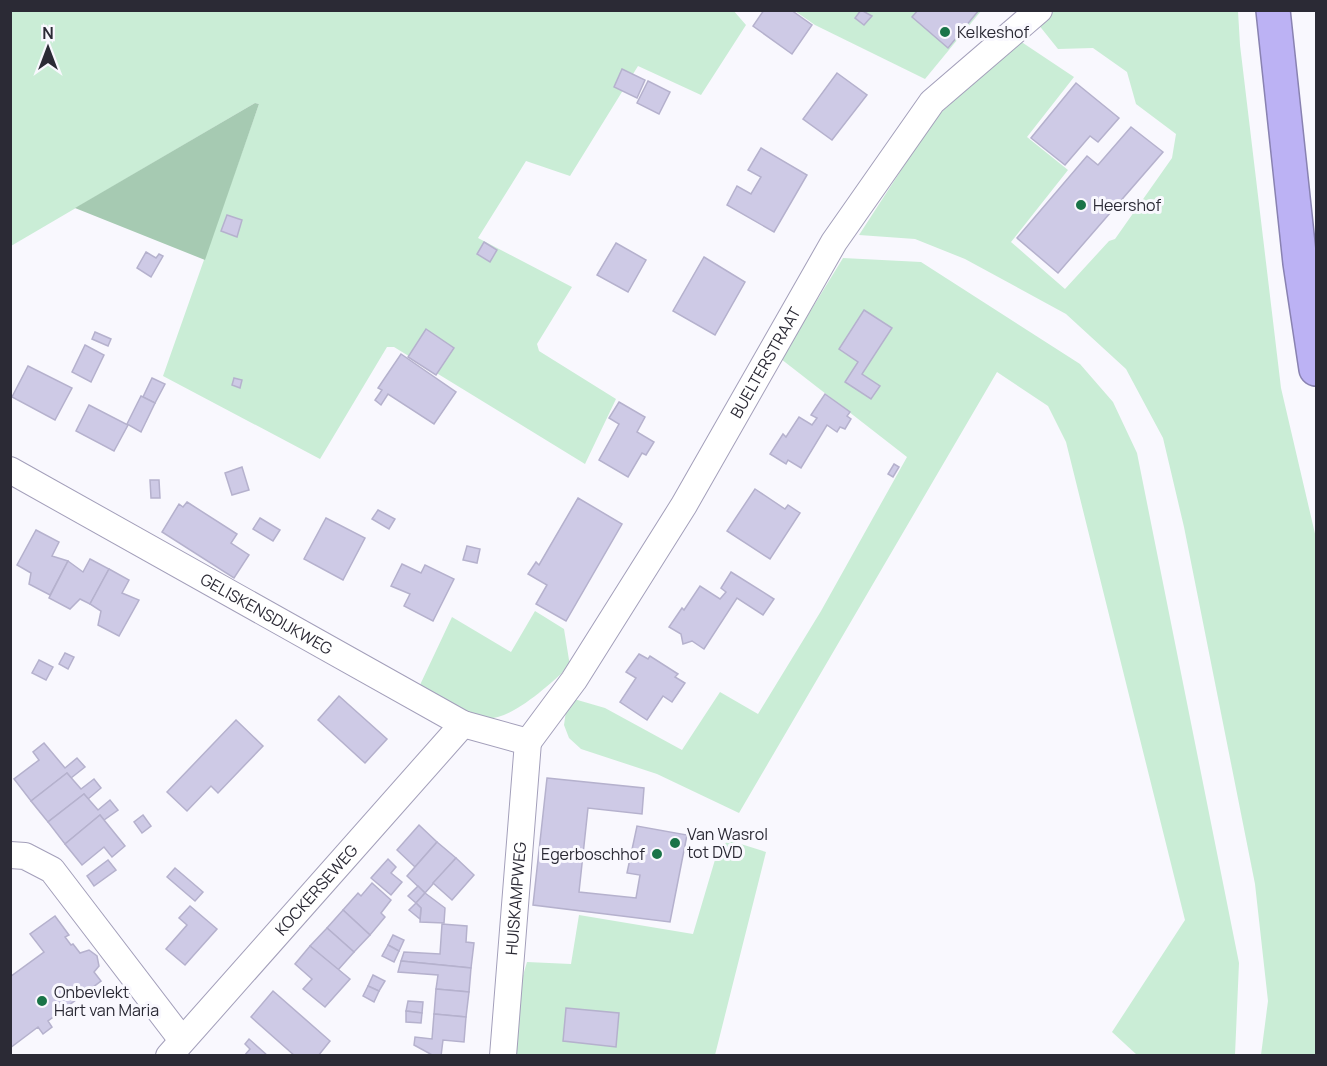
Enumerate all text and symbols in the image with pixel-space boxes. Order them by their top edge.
north arrow [18,18,78,78]
place label: Kelkeshof [957,21,1029,43]
text: N [42,22,54,44]
marker: Kelkeshof [938,25,952,39]
place label: Heershof [1093,194,1161,216]
marker: Heershof [1074,198,1088,212]
street label: BUELTERSTRAAT [725,303,806,422]
street label: GELISKENSDIJKWEG [197,568,336,660]
place label: Van Wasrol tot DVD [687,823,768,863]
marker: Van Wasrol tot DVD [668,836,682,850]
street label: KOCKERSEWEG [270,840,362,940]
street label: HUISKAMPWEG [500,841,531,956]
place label: Egerboschhof [541,843,645,865]
marker: Egerboschhof [650,847,664,861]
place label: Onbevlekt Hart van Maria [54,981,159,1021]
marker: Onbevlekt Hart van Maria [35,994,49,1008]

